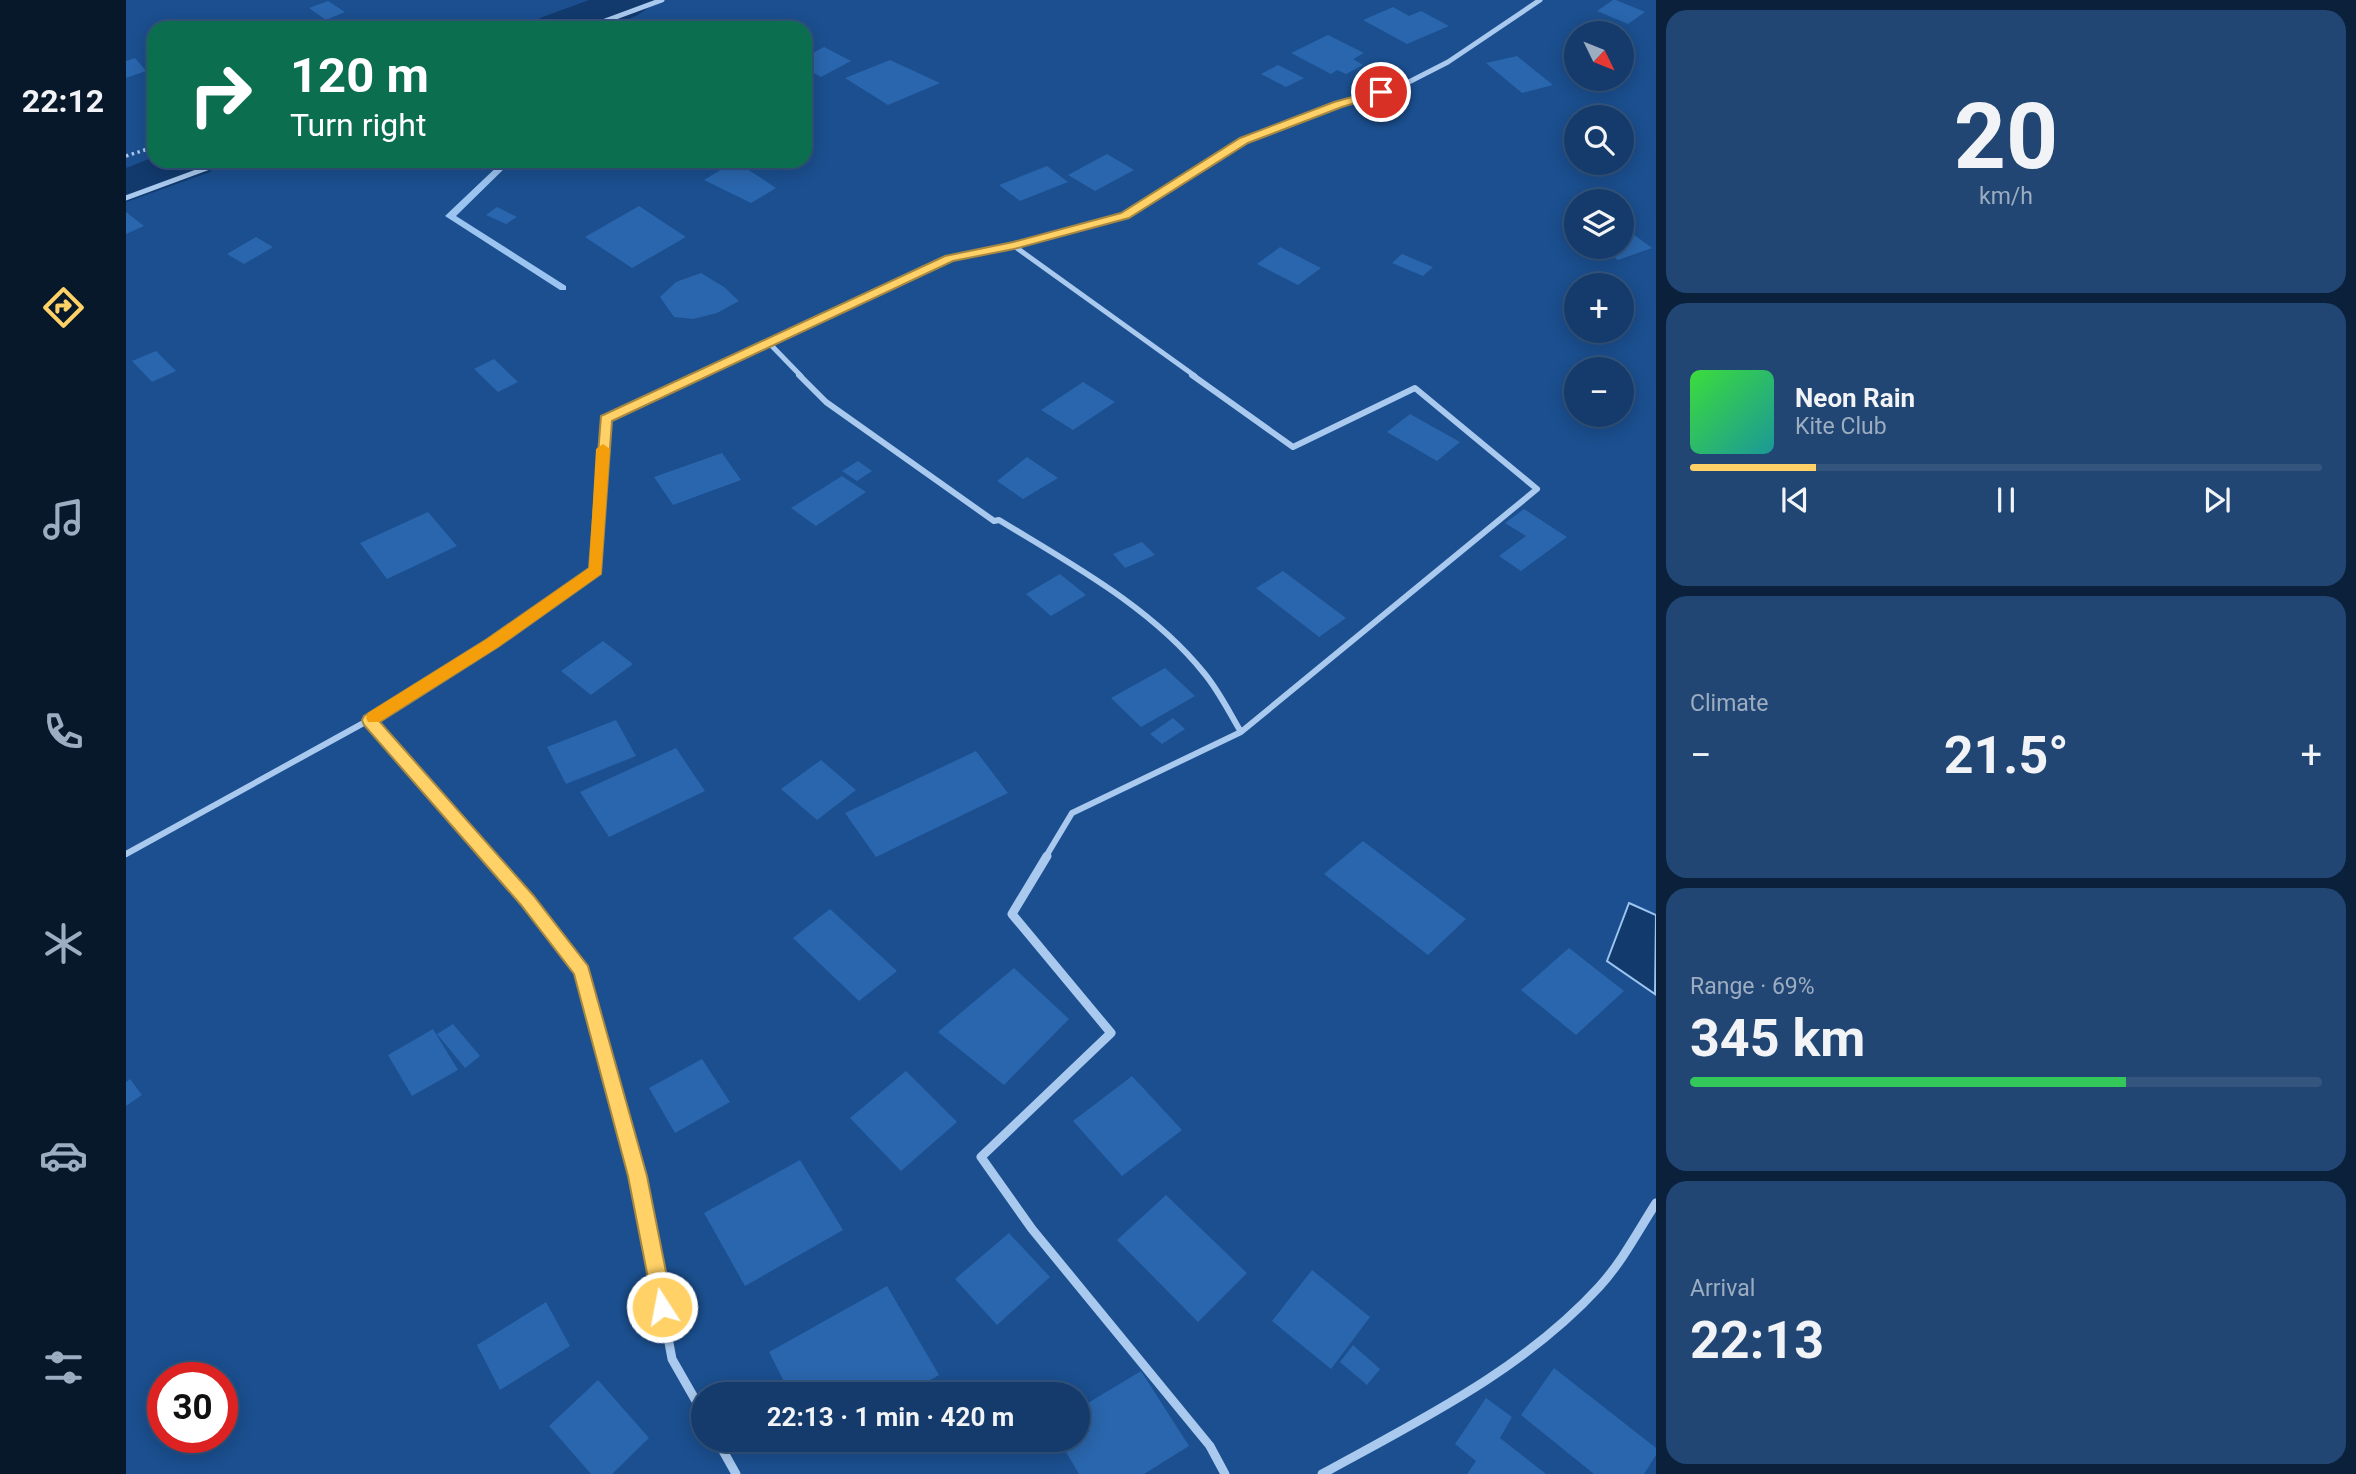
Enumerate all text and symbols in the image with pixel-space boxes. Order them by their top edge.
north arrow [1564,21,1634,91]
map controls [1564,21,1634,427]
text: 120 m [290,47,429,104]
icon: right [175,49,266,140]
pin [1351,62,1411,122]
icon: arrive [1362,73,1400,111]
text: 22:12 [22,82,104,120]
text: 20 [1954,84,2058,190]
button: search [1564,105,1634,175]
text: Turn right [290,106,426,144]
text: km/h [1979,183,2033,210]
button: layers [1564,189,1634,259]
button: + [1564,273,1634,343]
icon: directions [39,283,88,332]
button: − [1564,357,1634,427]
text: Neon Rain [1795,383,1915,413]
text: Kite Club [1795,413,1887,440]
icon: previous [1776,481,1814,519]
icon: pause [1987,481,2025,519]
icon: next [2198,481,2236,519]
icon: music [39,495,88,544]
text: Climate [1690,690,1769,717]
icon: phone [39,707,88,756]
text: 21.5° [1944,725,2069,786]
text: − [1690,733,1712,777]
text: + [2300,733,2322,777]
icon: climate [39,919,88,968]
text: Range · 69% [1690,973,1815,1000]
text: 345 km [1690,1008,1865,1069]
icon: car [39,1131,88,1180]
position arrow [625,1270,699,1344]
text: Arrival [1690,1275,1755,1302]
text: 22:13 [1690,1310,1824,1371]
icon: filters [39,1343,88,1392]
speed limit sign: 30 [147,1362,238,1453]
text: 22:13 · 1 min · 420 m [767,1402,1014,1432]

